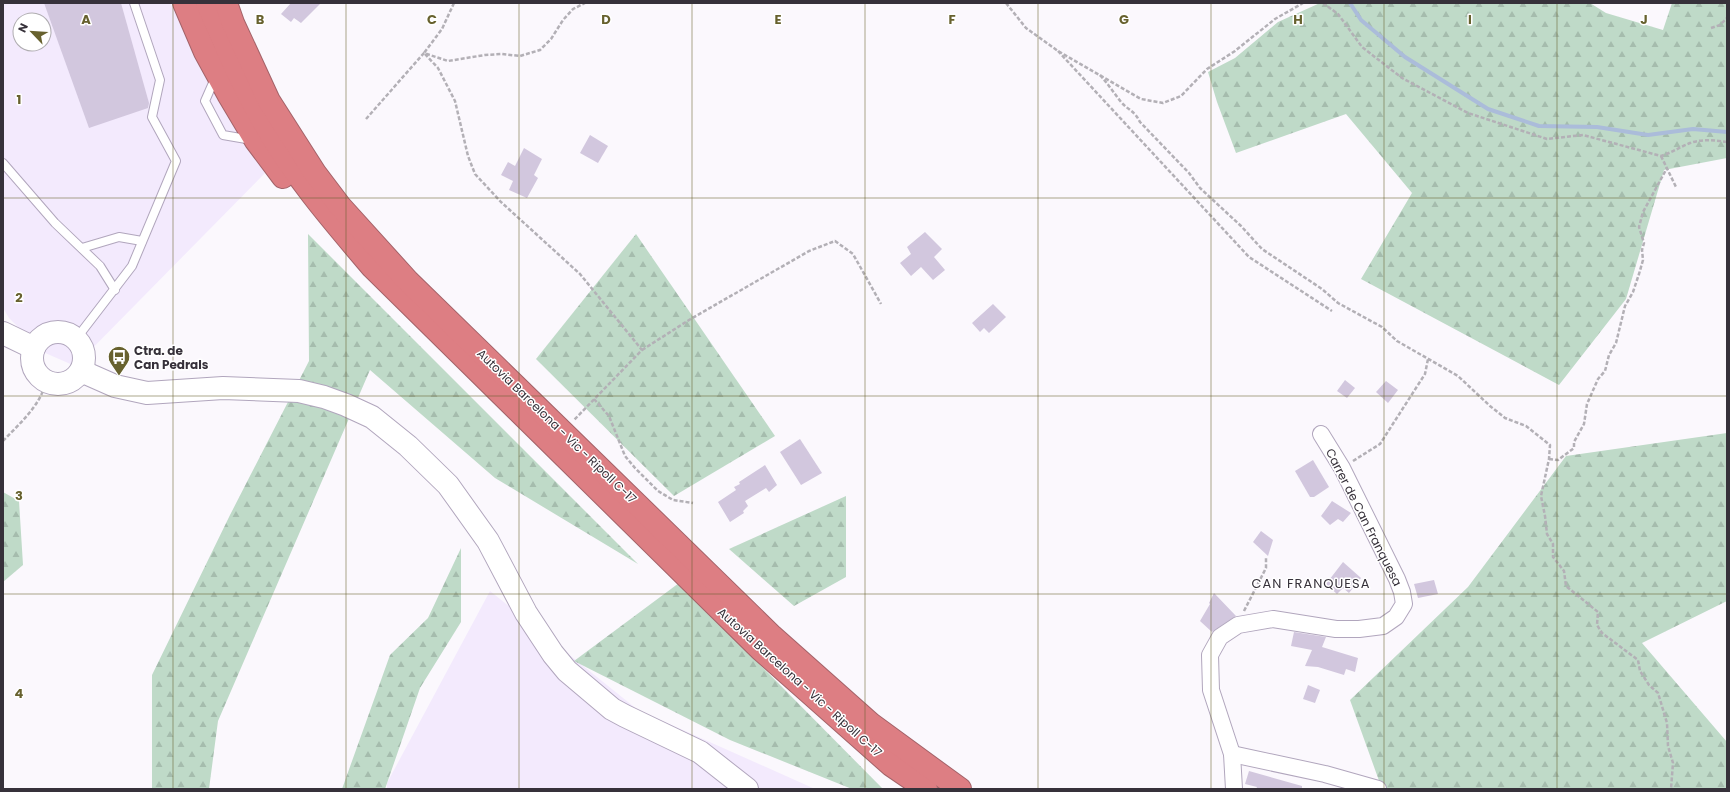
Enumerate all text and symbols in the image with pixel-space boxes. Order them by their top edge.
text: A [81,10,91,29]
text: B [256,10,265,29]
text: C [427,10,437,29]
text: D [601,10,611,29]
text: E [774,10,782,29]
text: F [948,10,956,29]
text: G [1119,10,1129,29]
text: H [1293,10,1303,29]
text: I [1468,10,1472,29]
text: J [1640,10,1648,29]
north arrow [12,12,52,52]
text: N [14,21,32,35]
text: 1 [17,90,21,109]
text: 2 [15,288,23,307]
place label: Ctra. de Can Pedrals [134,342,209,373]
bus stop icon: Ctra. de Can Pedrals [106,344,132,377]
street label: Autovia Barcelona - Vic - Ripoll C-17 [474,345,641,507]
street label: Carrer de Can Franquesa [1322,445,1406,589]
text: 3 [15,486,23,505]
district label: CAN FRANQUESA [1252,574,1370,593]
street label: Autovia Barcelona - Vic - Ripoll C-17 [714,604,886,761]
text: 4 [15,684,24,703]

